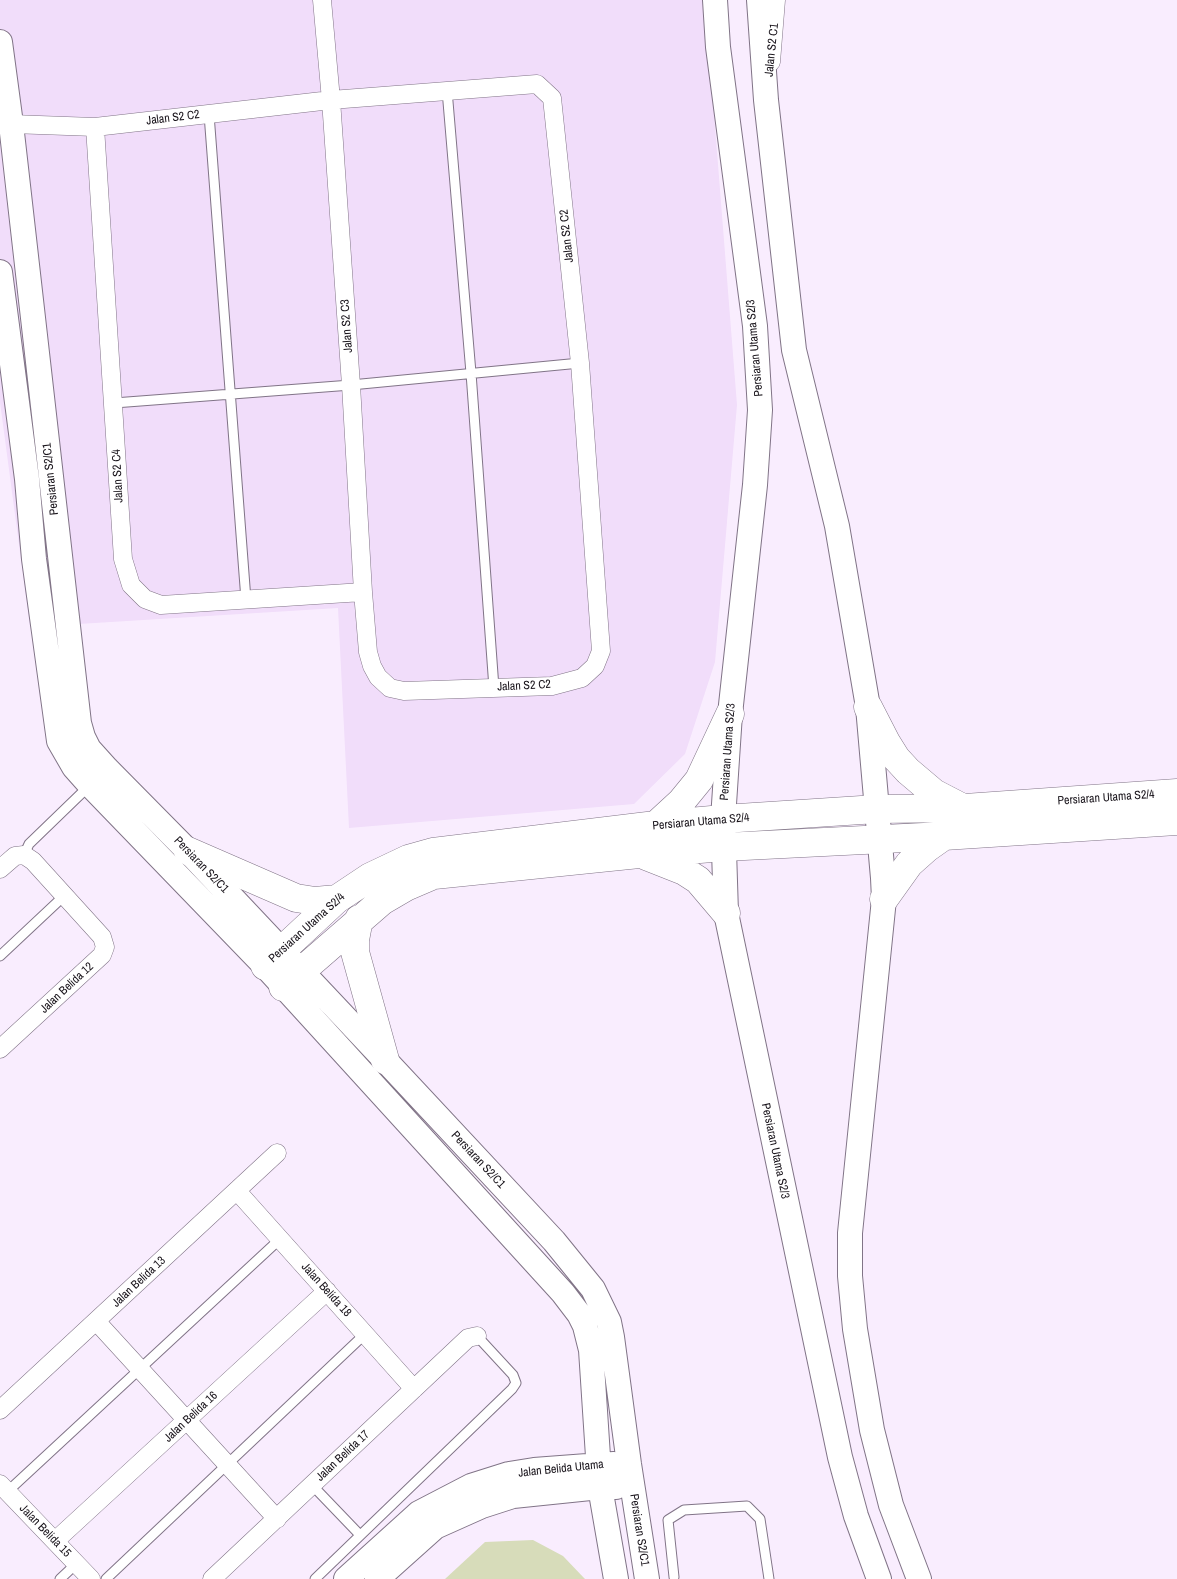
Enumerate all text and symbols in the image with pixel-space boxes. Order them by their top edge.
street label: Jalan S2 C1 [762,23,782,77]
street label: Jalan S2 C2 [146,108,200,128]
street label: Jalan S2 C2 [557,209,577,263]
street label: Jalan S2 C3 [338,299,356,353]
street label: Persiaran Utama S2/3 [744,299,766,397]
street label: Persiaran S2/C1 [40,442,62,516]
street label: Jalan S2 C4 [109,449,127,503]
street label: Jalan S2 C2 [497,677,551,695]
street label: Persiaran Utama S2/3 [717,703,739,801]
street label: Persiaran Utama S2/4 [1057,787,1155,809]
street label: Persiaran Utama S2/4 [652,811,750,833]
street label: Persiaran S2/C1 [171,834,231,896]
street label: Persiaran Utama S2/4 [266,890,348,966]
street label: Jalan Belida 12 [37,960,97,1016]
street label: Persiaran Utama S2/3 [758,1102,792,1200]
street label: Persiaran S2/C1 [448,1128,508,1192]
street label: Jalan Belida 13 [109,1254,169,1310]
street label: Jalan Belida 18 [298,1260,354,1320]
street label: Jalan Belida 16 [161,1389,221,1445]
street label: Jalan Belida 17 [313,1428,373,1484]
street label: Jalan Belida Utama [518,1457,604,1481]
street label: Persiaran S2/C1 [626,1493,652,1567]
street label: Jalan Belida 15 [16,1502,74,1560]

